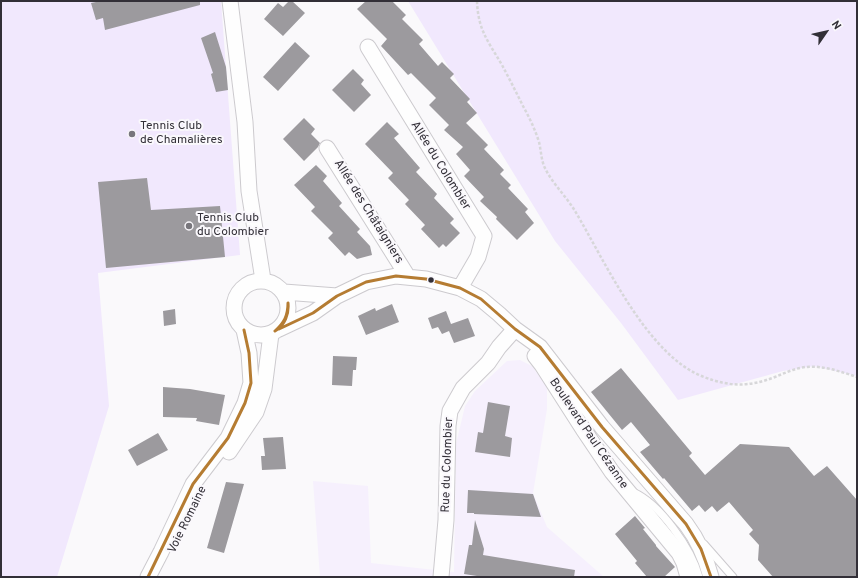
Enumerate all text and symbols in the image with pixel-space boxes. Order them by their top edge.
north arrow [806,12,846,52]
text: N [828,18,844,32]
street label: Allée du Colombier [407,119,473,213]
place label: Tennis Club de Chamalières [140,120,223,148]
marker: Tennis Club de Chamalières [127,129,137,139]
street label: Allée des Châtaigniers [330,157,406,267]
place label: Tennis Club du Colombier [197,212,269,240]
marker: Tennis Club du Colombier [184,221,194,231]
unlabelled marker [426,275,436,285]
street label: Boulevard Paul Cézanne [546,376,630,492]
street label: Rue du Colombier [439,417,457,513]
street label: Voie Romaine [166,484,210,556]

